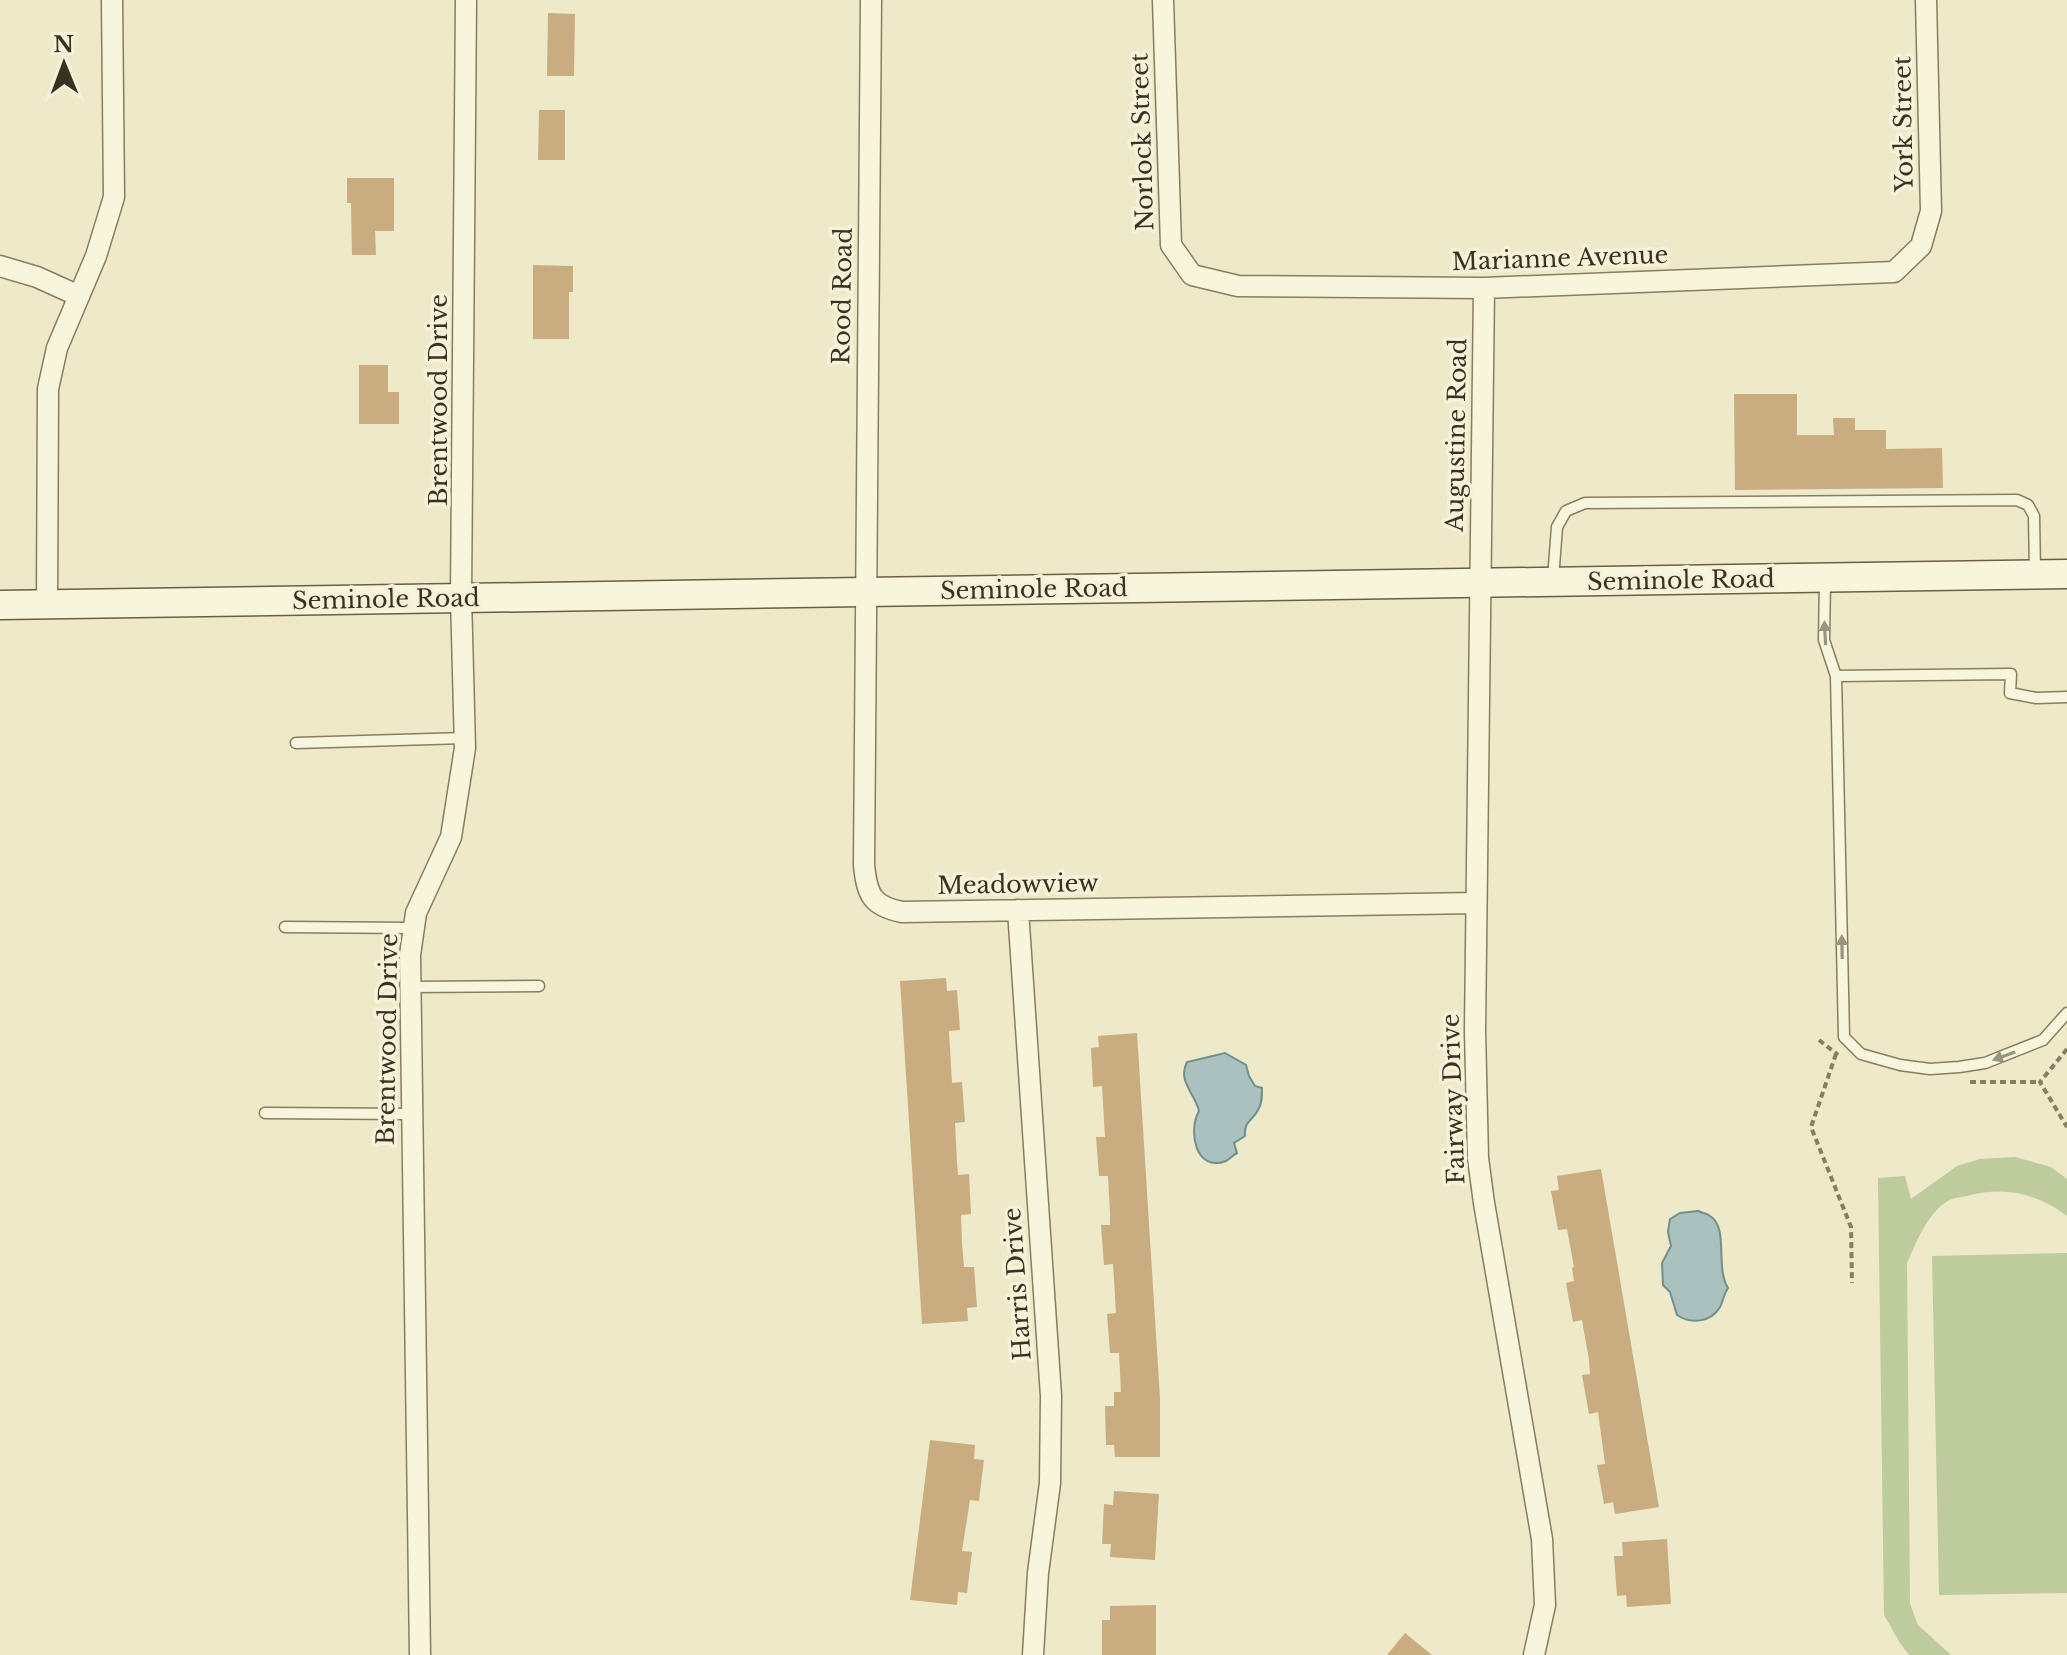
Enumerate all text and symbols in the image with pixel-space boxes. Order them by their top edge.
north arrow [24,24,104,104]
text: N [53,31,75,58]
street label: Norlock Street [1124,53,1160,231]
street label: York Street [1887,56,1919,193]
street label: Rood Road [826,227,858,365]
street label: Marianne Avenue [1451,240,1669,276]
street label: Brentwood Drive [424,294,453,506]
street label: Augustine Road [1440,338,1472,533]
street label: Seminole Road [1587,564,1775,596]
street label: Seminole Road [940,573,1128,605]
street label: Seminole Road [292,583,480,615]
one-way arrow [1818,620,1831,645]
street label: Meadowview [937,868,1099,900]
street label: Brentwood Drive [371,933,403,1145]
one-way arrow [1836,934,1849,959]
street label: Fairway Drive [1436,1013,1470,1185]
one-way arrow [1992,1050,2016,1063]
street label: Harris Drive [997,1207,1037,1361]

